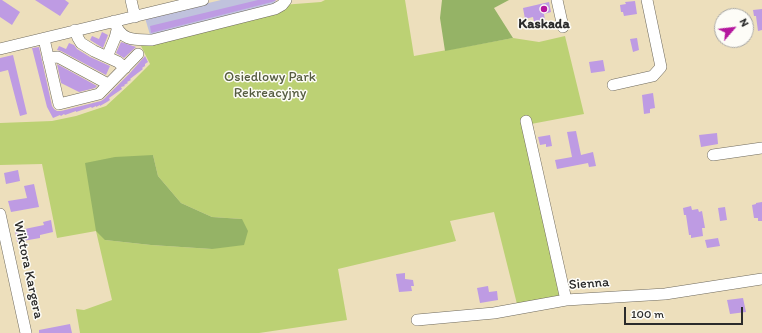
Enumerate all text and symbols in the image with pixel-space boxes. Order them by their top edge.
marker: Kaskada [539,4,549,14]
north arrow [714,8,754,48]
place label: Kaskada [518,16,570,32]
text: N [737,16,752,29]
park label: Osiedlowy Park Rekreacyjny [224,69,316,102]
street label: Wiktora Kargera [9,220,47,320]
street label: Sienna [568,274,610,294]
scale bar [626,299,745,325]
text: 100 m [631,307,664,321]

